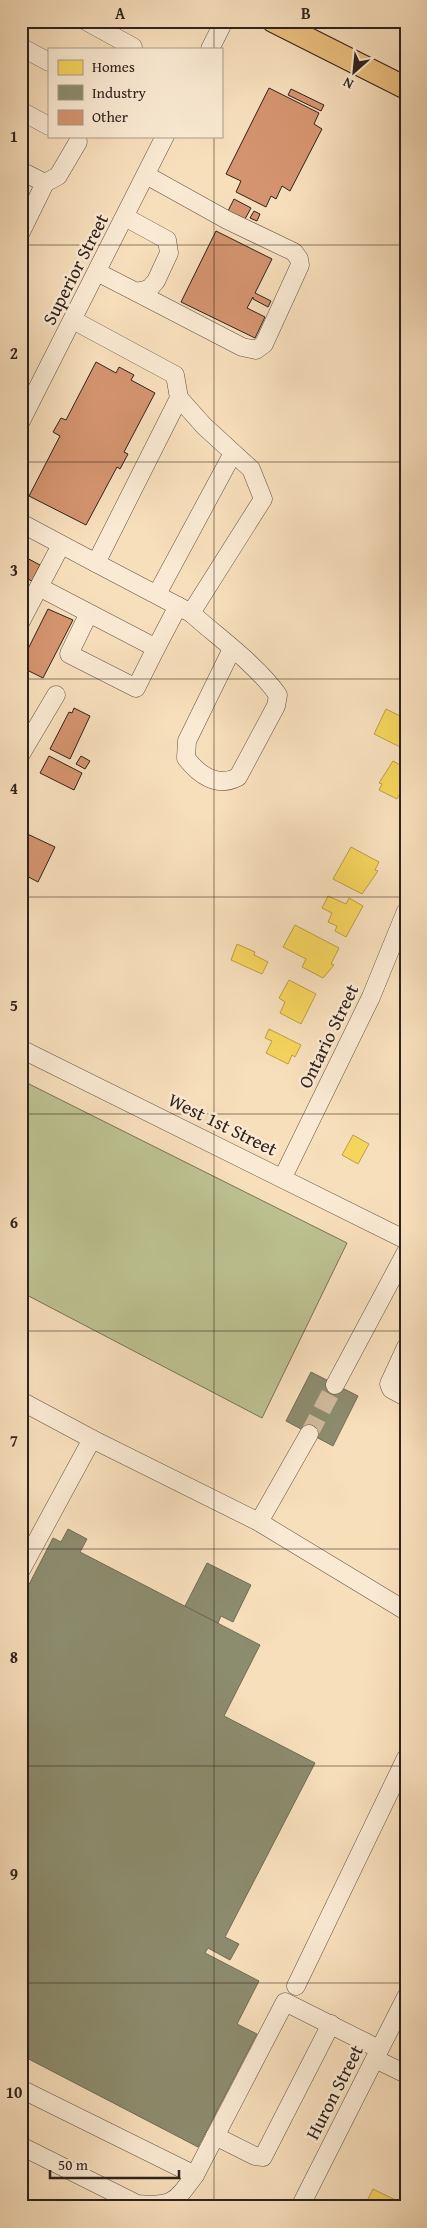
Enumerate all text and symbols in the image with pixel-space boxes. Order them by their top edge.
text: A [115,1,126,25]
text: B [301,1,311,25]
legend [48,48,222,138]
north arrow [330,48,380,98]
text: Homes [92,56,135,77]
text: N [339,72,357,95]
text: Industry [92,82,147,103]
text: Other [92,106,128,127]
text: 1 [10,124,18,148]
street label: Superior Street [35,208,115,330]
text: 2 [10,341,18,365]
text: 3 [10,558,18,582]
text: 4 [10,776,18,800]
street label: Ontario Street [291,979,365,1093]
text: 5 [10,993,18,1017]
street label: West 1st Street [164,1085,283,1163]
text: 6 [10,1210,18,1234]
text: 7 [10,1428,18,1452]
text: 8 [10,1645,18,1669]
text: 9 [10,1862,18,1886]
street label: Huron Street [298,2039,370,2144]
text: 10 [6,2080,22,2104]
scale bar [50,2148,179,2180]
text: 50 m [58,2154,89,2175]

